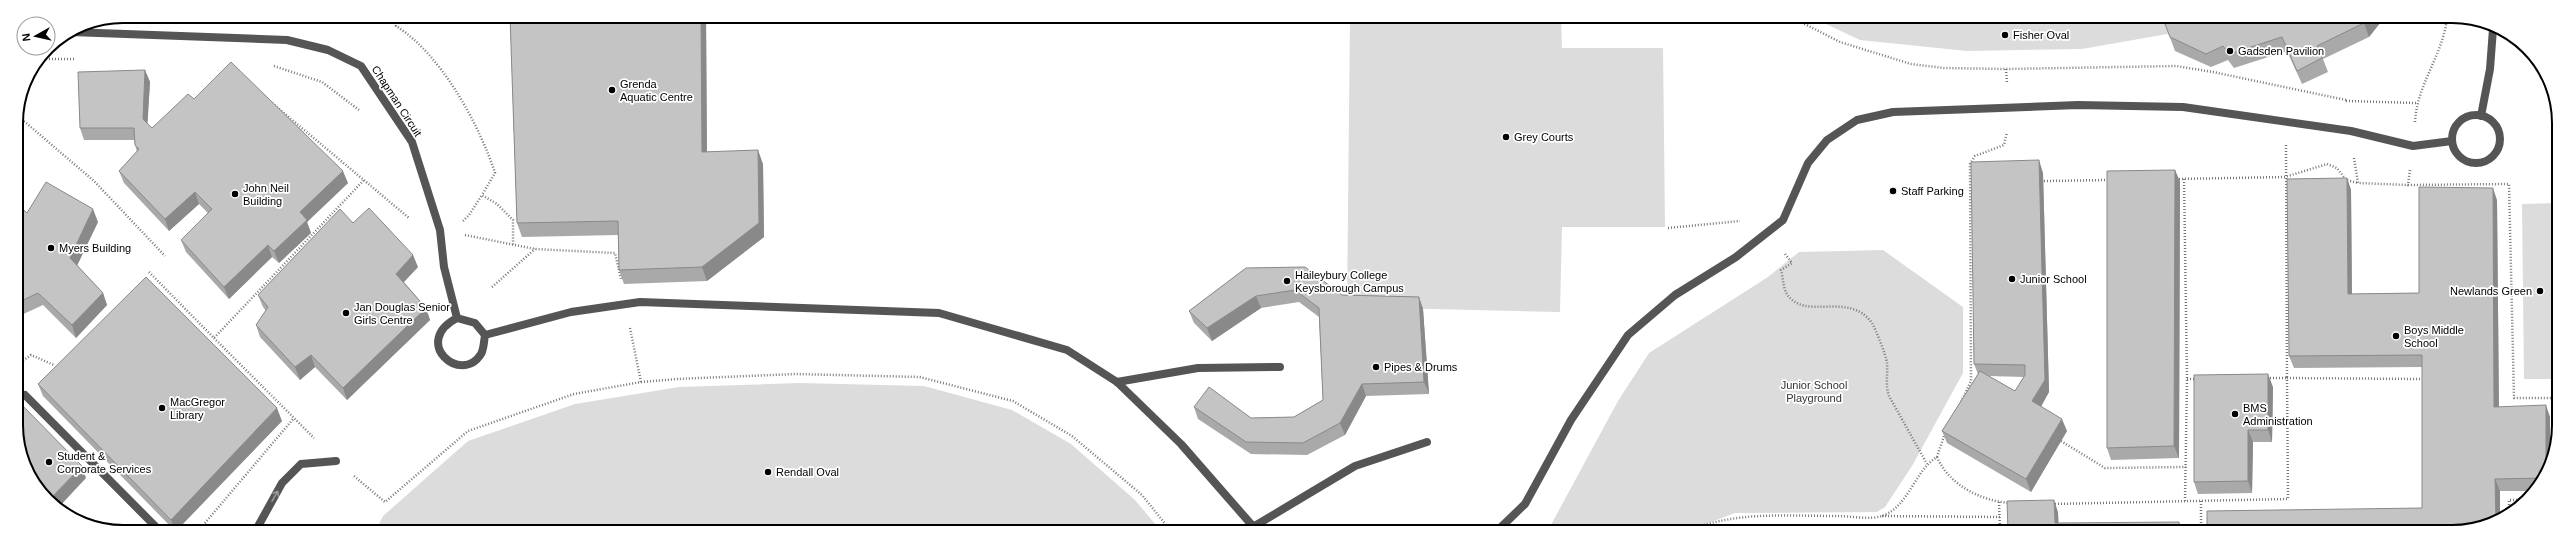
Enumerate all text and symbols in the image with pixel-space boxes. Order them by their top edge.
north arrow [16,16,56,56]
place label: Fisher Oval [2013,29,2069,41]
marker: Fisher Oval [2000,30,2010,40]
text: N [20,33,33,42]
place label: Gadsden Pavilion [2238,45,2324,57]
marker: Gadsden Pavilion [2225,46,2235,56]
street label: Chapman Circuit [370,63,424,139]
place label: Grenda Aquatic Centre [620,78,693,103]
marker: Grenda Aquatic Centre [607,85,617,95]
place label: Grey Courts [1514,131,1574,143]
marker: Grey Courts [1501,132,1511,142]
place label: John Neil Building [243,182,289,207]
place label: Staff Parking [1901,185,1964,197]
marker: Staff Parking [1888,186,1898,196]
marker: John Neil Building [230,189,240,199]
place label: Myers Building [59,242,131,254]
marker: Myers Building [46,243,56,253]
place label: Haileybury College Keysborough Campus [1295,269,1404,294]
place label: Junior School [2020,273,2087,285]
marker: Junior School [2007,274,2017,284]
marker: Haileybury College Keysborough Campus [1282,276,1292,286]
place label: Newlands Green [2450,285,2532,297]
marker: Newlands Green [2535,286,2545,296]
place label: Jan Douglas Senior Girls Centre [354,301,450,326]
marker: Jan Douglas Senior Girls Centre [341,308,351,318]
place label: Boys Middle School [2404,324,2464,349]
marker: Boys Middle School [2391,331,2401,341]
place label: Pipes & Drums [1384,361,1458,373]
marker: Pipes & Drums [1371,362,1381,372]
park label: Junior School Playground [1781,379,1847,404]
place label: MacGregor Library [170,396,225,421]
place label: BMS Administration [2243,402,2313,427]
marker: MacGregor Library [157,403,167,413]
marker: BMS Administration [2230,409,2240,419]
place label: Student & Corporate Services [57,450,152,475]
marker: Student & Corporate Services [44,457,54,467]
place label: Rendall Oval [776,466,839,478]
marker: Rendall Oval [763,467,773,477]
one-way arrow [271,490,279,502]

